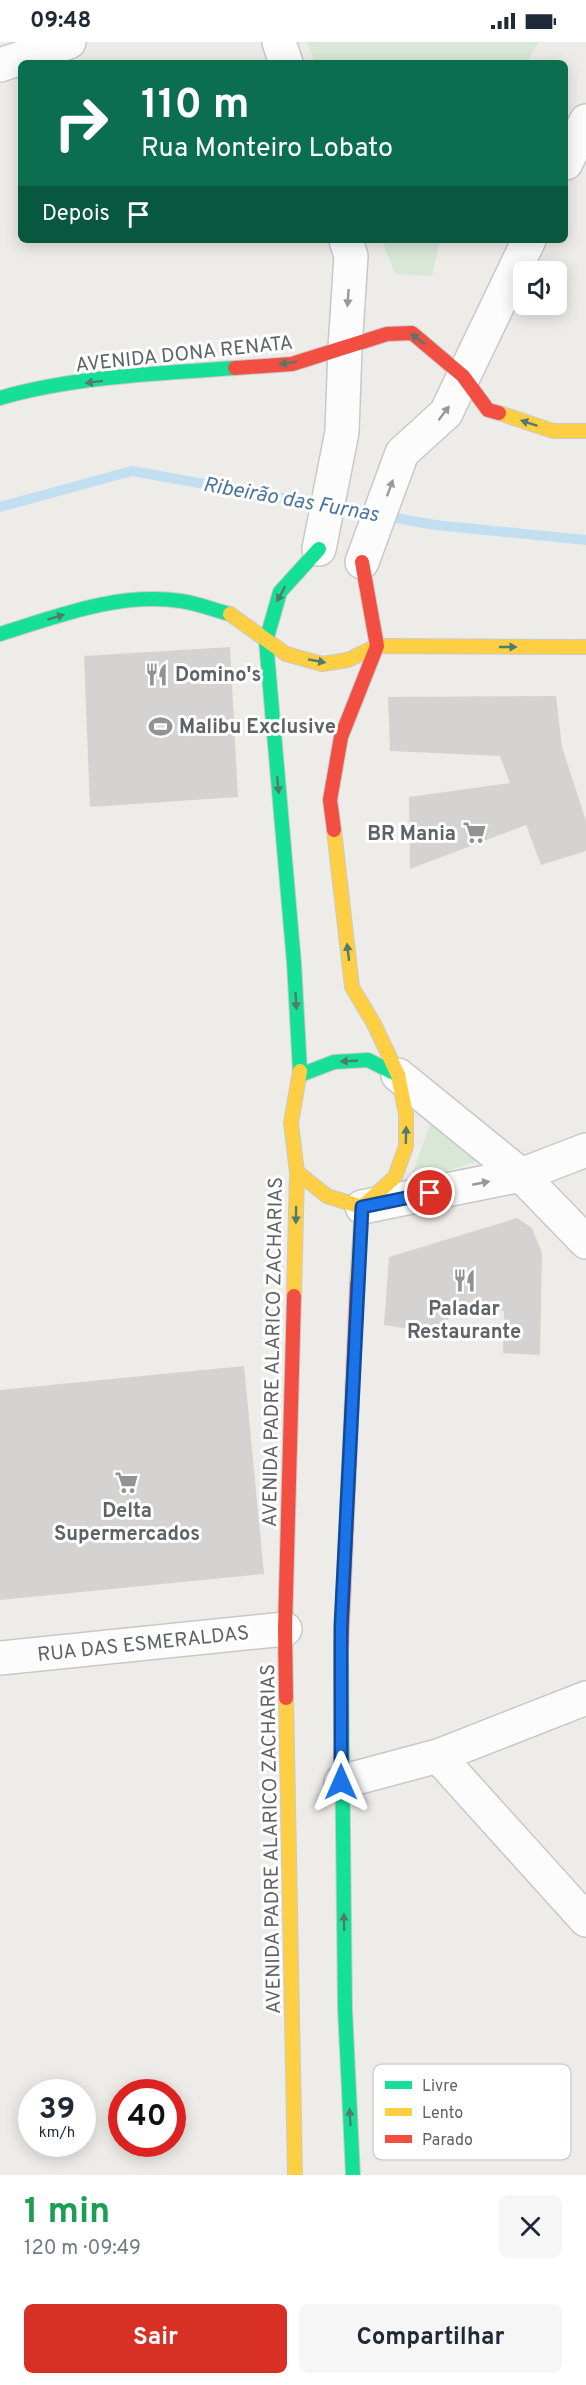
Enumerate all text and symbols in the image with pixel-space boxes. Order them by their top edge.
text: 09:48 [30,8,91,35]
text: 110 m [141,80,250,133]
icon: right [42,84,120,162]
text: Rua Monteiro Lobato [141,132,393,166]
icon: arrive [122,198,155,231]
text: Depois [42,201,110,228]
map controls [513,261,567,315]
button: sound [513,261,567,315]
one-way arrow [343,288,353,307]
street label: AVENIDA DONA RENATA [74,331,294,379]
one-way arrow [410,333,426,345]
one-way arrow [279,359,298,368]
one-way arrow [85,377,104,386]
one-way arrow [438,405,450,421]
one-way arrow [520,418,538,428]
water label: Ribeirão das Furnas [201,472,381,529]
one-way arrow [385,479,395,497]
one-way arrow [277,585,287,603]
one-way arrow [47,612,65,621]
one-way arrow [499,642,518,652]
one-way arrow [308,657,327,666]
restaurant icon: Domino's [144,661,170,687]
place label: Domino's [175,663,261,689]
sports icon: Malibu Exclusive [148,713,174,739]
place label: Malibu Exclusive [179,715,336,741]
one-way arrow [273,776,283,795]
supermarket icon: BR Mania [461,820,487,846]
place label: BR Mania [367,822,456,848]
one-way arrow [343,943,353,962]
one-way arrow [292,991,301,1010]
one-way arrow [340,1057,359,1066]
one-way arrow [401,1125,411,1144]
pin [404,1167,455,1218]
icon: arrive [413,1176,446,1209]
street label: AVENIDA PADRE ALARICO ZACHARIAS [258,1177,290,1527]
one-way arrow [472,1178,491,1187]
one-way arrow [291,1206,301,1225]
restaurant icon: Paladar Restaurante [451,1268,477,1294]
place label: Paladar Restaurante [407,1297,521,1346]
supermarket icon: Delta Supermercados [114,1469,140,1495]
place label: Delta Supermercados [54,1499,200,1548]
street label: RUA DAS ESMERALDAS [36,1621,250,1669]
street label: AVENIDA PADRE ALARICO ZACHARIAS [256,1664,288,2014]
position arrow [309,1750,373,1814]
one-way arrow [339,1912,348,1931]
legend [373,2064,571,2160]
text: Livre [422,2077,458,2097]
speed limit sign: 40 [108,2079,186,2157]
text: 39 [39,2092,75,2129]
text: Lento [422,2104,463,2124]
one-way arrow [346,2107,355,2126]
text: km/h [39,2124,75,2143]
text: Parado [422,2131,473,2151]
text: 1 min [24,2190,110,2236]
button: close [499,2195,562,2258]
text: 120 m · 09:49 [24,2236,141,2262]
button: Sair [24,2304,287,2373]
button: Compartilhar [299,2304,562,2373]

